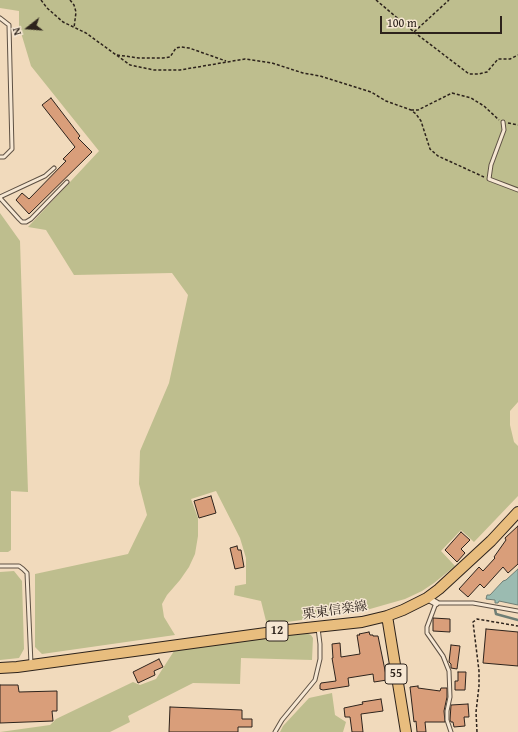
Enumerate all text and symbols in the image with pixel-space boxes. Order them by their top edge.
north arrow [8,8,48,48]
scale bar [382,8,504,34]
text: 100 m [387,14,417,31]
text: N [8,26,25,37]
street label: 栗東信楽線 [302,599,368,623]
road number: 12 [266,621,288,641]
road number: 55 [385,664,407,684]

